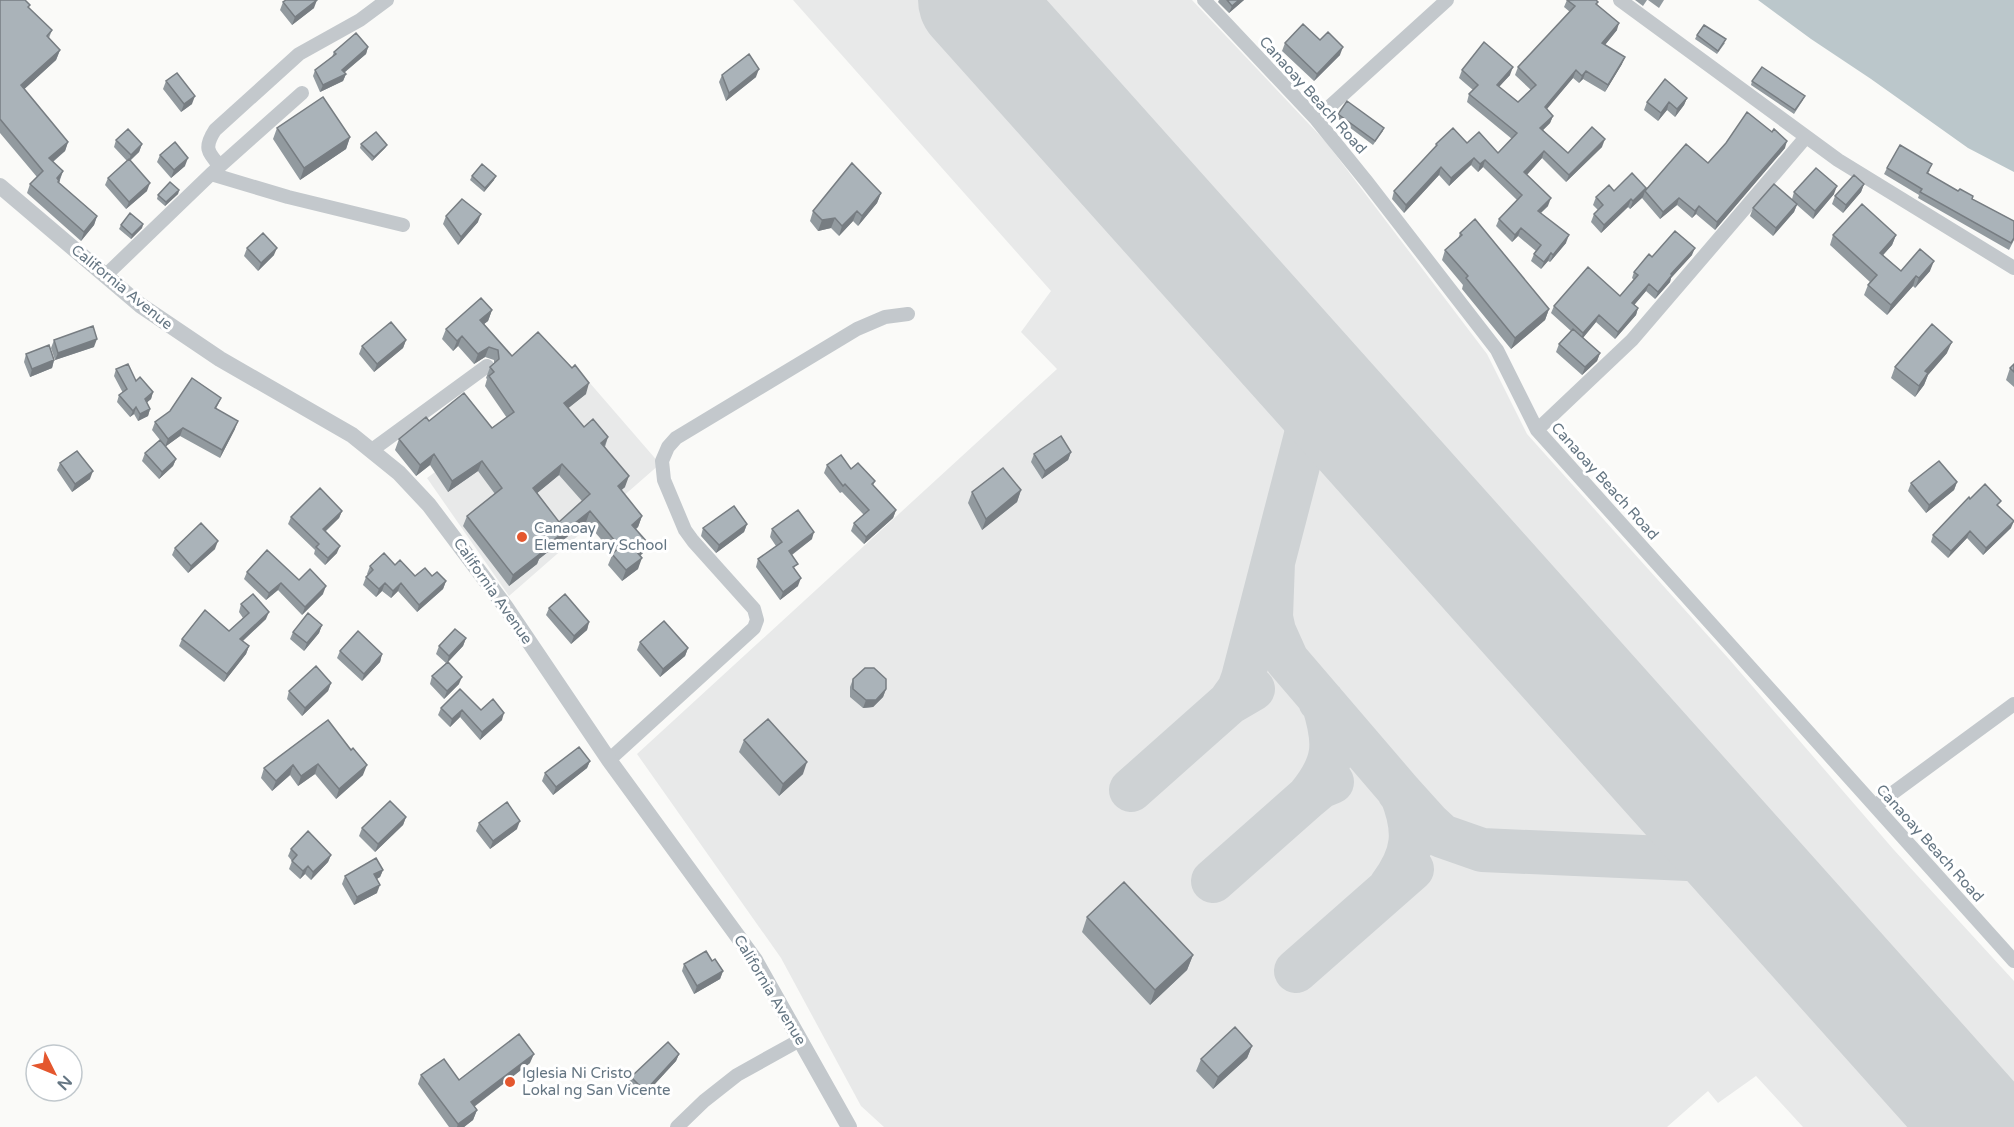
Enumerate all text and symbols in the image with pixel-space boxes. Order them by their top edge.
street label: Canaoay Beach Road [1256,33,1370,157]
street label: California Avenue [68,241,176,333]
street label: Canaoay Beach Road [1548,419,1662,543]
place label: Canaoay Elementary School [534,519,667,554]
marker: Canaoay Elementary School [515,530,529,544]
street label: California Avenue [450,534,536,648]
street label: Canaoay Beach Road [1873,781,1987,905]
street label: California Avenue [730,932,810,1048]
north arrow [24,1043,84,1103]
place label: Iglesia Ni Cristo Lokal ng San Vicente [522,1064,671,1099]
text: N [53,1071,76,1094]
marker: Iglesia Ni Cristo Lokal ng San Vicente [503,1075,517,1089]

